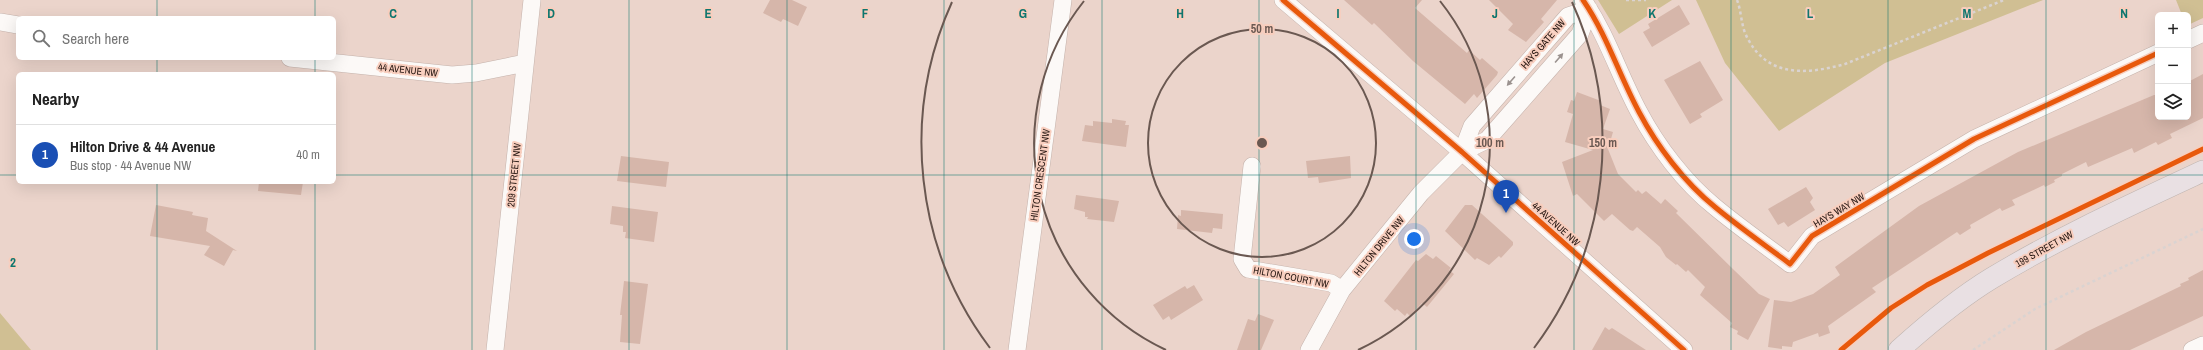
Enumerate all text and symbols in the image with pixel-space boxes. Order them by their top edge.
text: C [389,5,397,22]
text: D [547,5,555,22]
text: E [704,5,712,22]
text: F [862,5,869,22]
text: G [1019,5,1027,22]
text: H [1176,5,1184,22]
text: I [1337,5,1340,22]
text: J [1492,5,1498,22]
text: K [1648,5,1656,22]
text: L [1807,5,1814,22]
text: M [1963,5,1972,22]
text: N [2120,5,2128,22]
map controls [2155,12,2191,120]
button: + [2155,12,2191,48]
search box [16,16,336,60]
street label: HAYS GATE NW [1518,16,1568,72]
text: 50 m [1251,21,1273,37]
icon: search [30,27,52,49]
text: Search here [62,28,129,49]
button: − [2155,48,2191,84]
one-way arrow [1555,53,1564,64]
street label: 44 AVENUE NW [377,60,439,80]
one-way arrow [1506,76,1515,87]
button: layers [2155,84,2191,120]
text: Nearby [32,87,79,110]
street label: HILTON CRESCENT NW [1027,128,1053,222]
text: 100 m [1476,135,1504,151]
text: 150 m [1589,135,1617,151]
text: Hilton Drive & 44 Avenue [70,136,215,157]
centre of rings [1255,136,1269,150]
street label: 209 STREET NW [504,142,524,208]
text: 1 [42,146,48,163]
text: 40 m [296,146,320,163]
text: Bus stop · 44 Avenue NW [70,157,191,174]
pin: 1 [1493,180,1519,213]
street label: HAYS WAY NW [1811,189,1867,230]
street label: 44 AVENUE NW [1529,199,1583,249]
street label: HILTON DRIVE NW [1351,213,1407,278]
street label: 199 STREET NW [2013,228,2075,270]
your location [1404,229,1424,249]
text: 2 [10,254,16,271]
street label: HILTON COURT NW [1252,263,1330,291]

